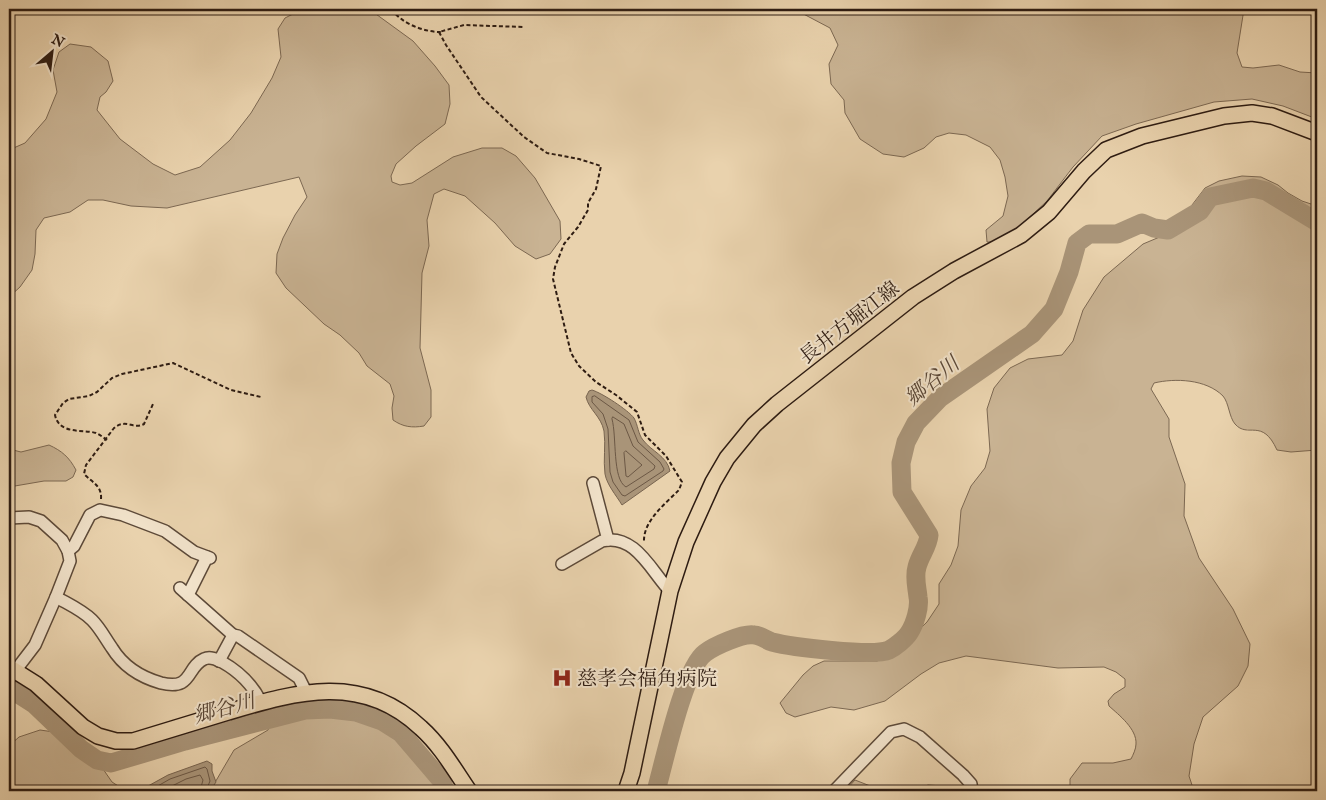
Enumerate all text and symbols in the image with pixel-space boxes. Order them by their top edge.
north arrow [28,28,78,78]
text: N [47,30,67,52]
street label: 長井方堀江線 [795,276,905,370]
water label: 郷谷川 [900,350,967,413]
hospital icon: 慈孝会福角病院 [551,667,573,689]
place label: 慈孝会福角病院 [577,667,717,692]
water label: 郷谷川 [190,688,260,731]

